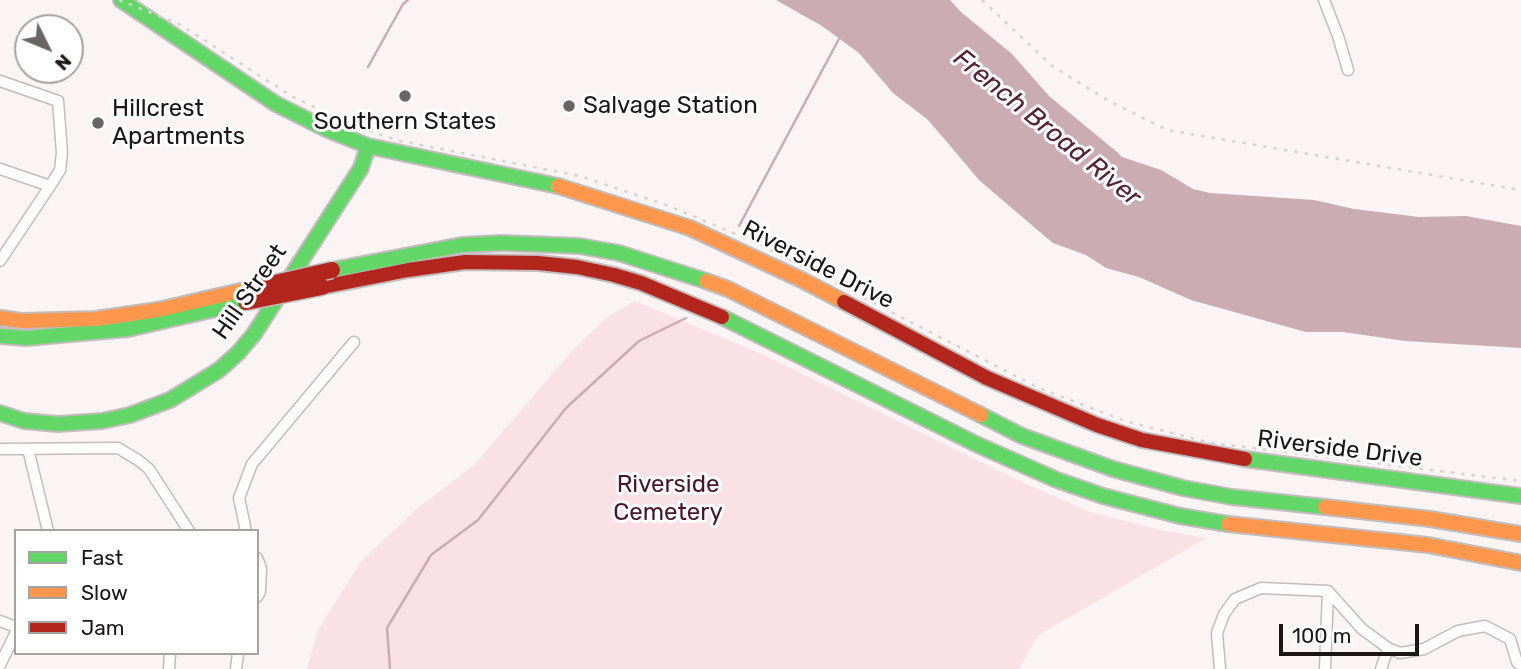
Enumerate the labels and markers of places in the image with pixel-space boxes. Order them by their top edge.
marker: Southern States [397,88,413,104]
place label: Salvage Station [583,92,758,120]
place label: Hillcrest Apartments [112,95,245,151]
marker: Salvage Station [561,98,577,114]
place label: Southern States [314,108,496,136]
marker: Hillcrest Apartments [90,115,106,131]

